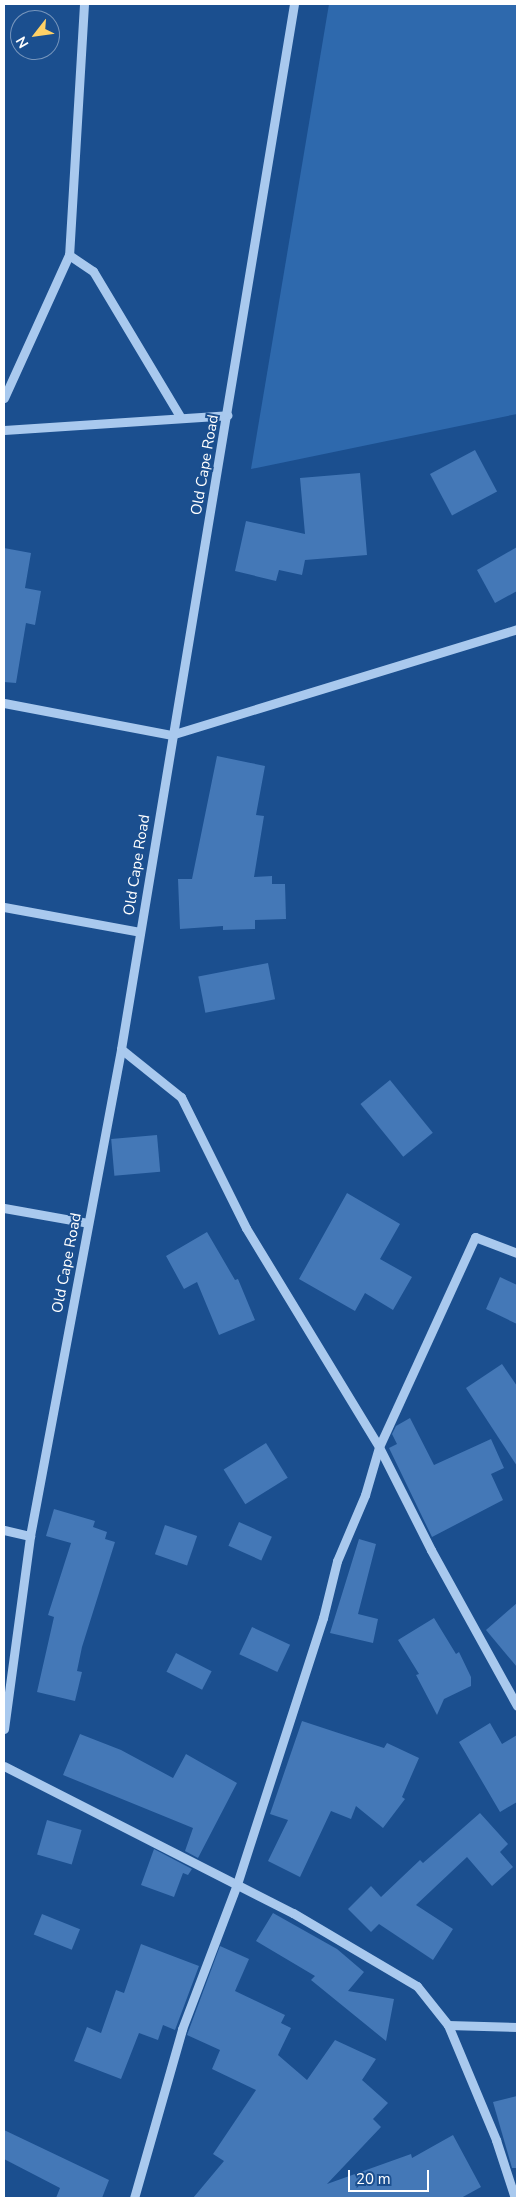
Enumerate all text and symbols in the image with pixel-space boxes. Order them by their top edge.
north arrow [10,10,60,60]
text: N [12,33,33,52]
street label: Old Cape Road [187,413,223,517]
street label: Old Cape Road [120,813,154,917]
street label: Old Cape Road [48,1211,86,1315]
scale bar [351,2160,432,2192]
text: 20 m [356,2169,391,2189]

